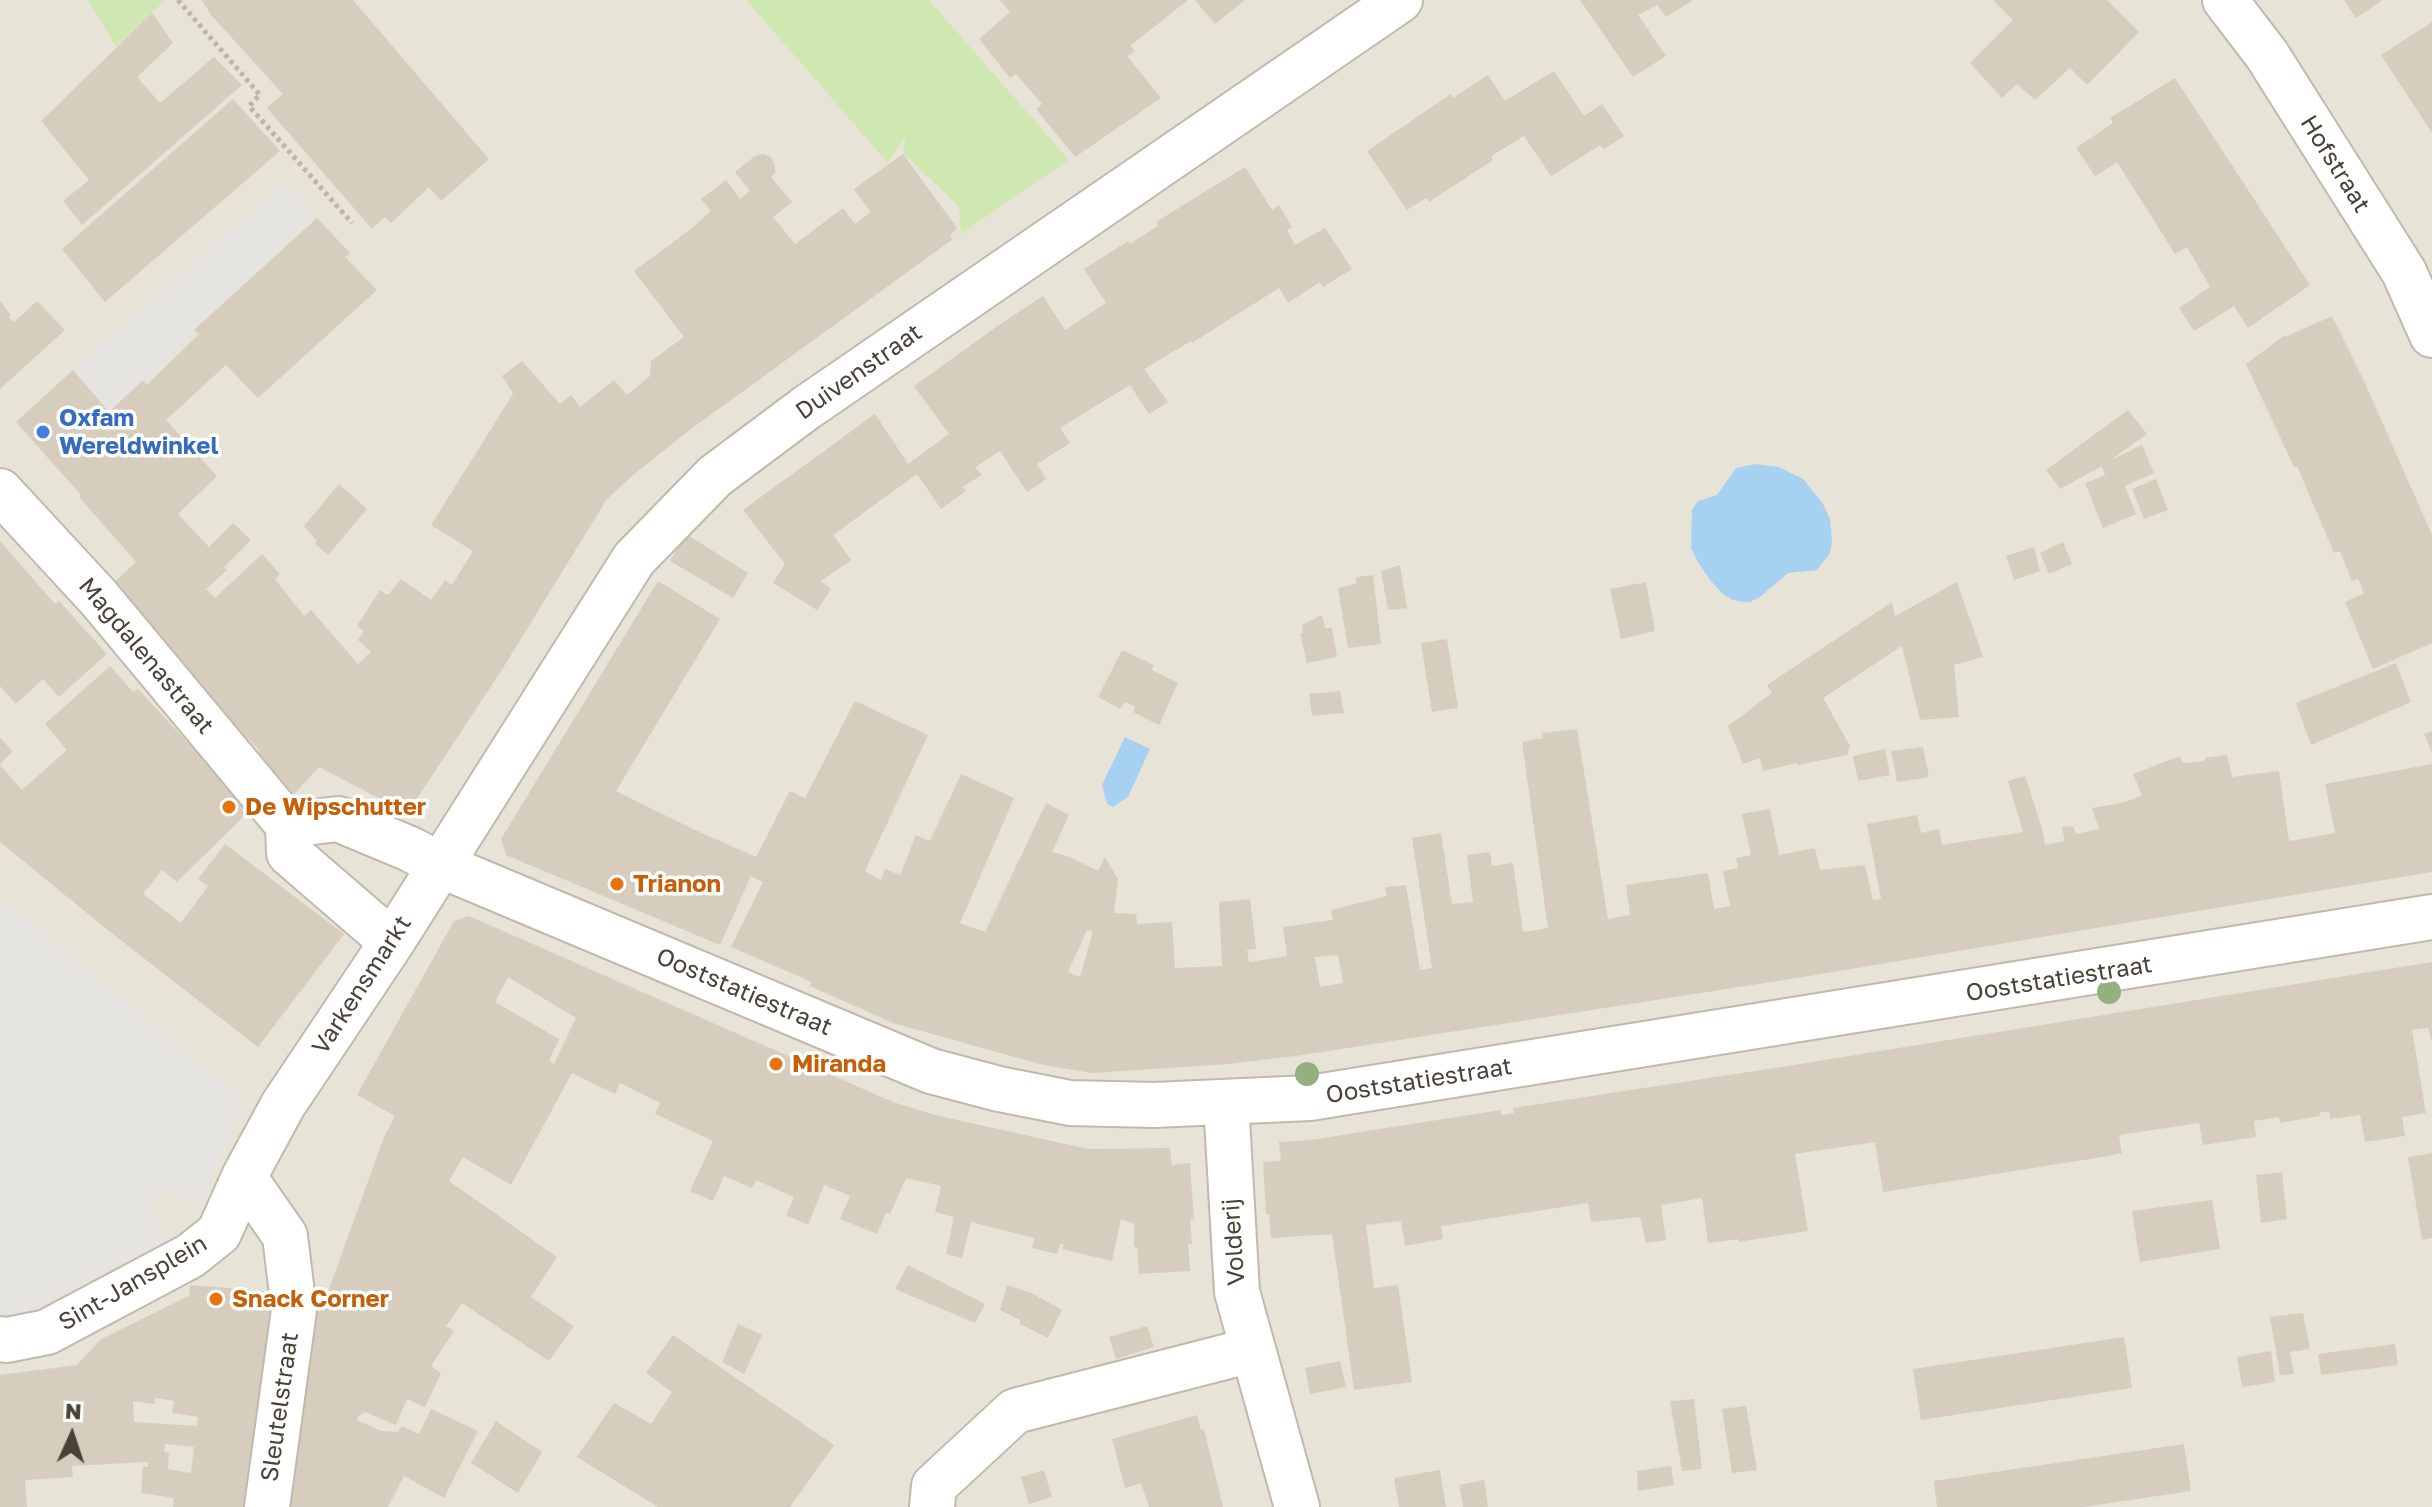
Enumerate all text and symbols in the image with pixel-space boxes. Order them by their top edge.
street label: Hofstraat [2294,110,2376,218]
street label: Duivenstraat [790,318,928,426]
place label: Oxfam Wereldwinkel [59,404,218,460]
marker: Oxfam Wereldwinkel [34,423,52,441]
street label: Magdalenastraat [72,572,220,740]
place label: De Wipschutter [245,793,426,821]
marker: De Wipschutter [220,798,238,816]
place label: Trianon [633,870,721,898]
marker: Trianon [608,875,626,893]
street label: Varkensmarkt [306,910,418,1060]
street label: Ooststatiestraat [652,942,836,1042]
street label: Ooststatiestraat [1964,950,2154,1008]
place label: Miranda [792,1050,886,1078]
street label: Ooststatiestraat [1324,1052,1514,1110]
marker: Miranda [767,1055,785,1073]
street label: Volderij [1217,1197,1251,1287]
street label: Sint-Jansplein [54,1229,212,1337]
place label: Snack Corner [232,1285,389,1313]
marker: Snack Corner [207,1290,225,1308]
street label: Sleutelstraat [255,1331,305,1483]
north arrow [32,1395,112,1475]
text: N [64,1397,82,1424]

